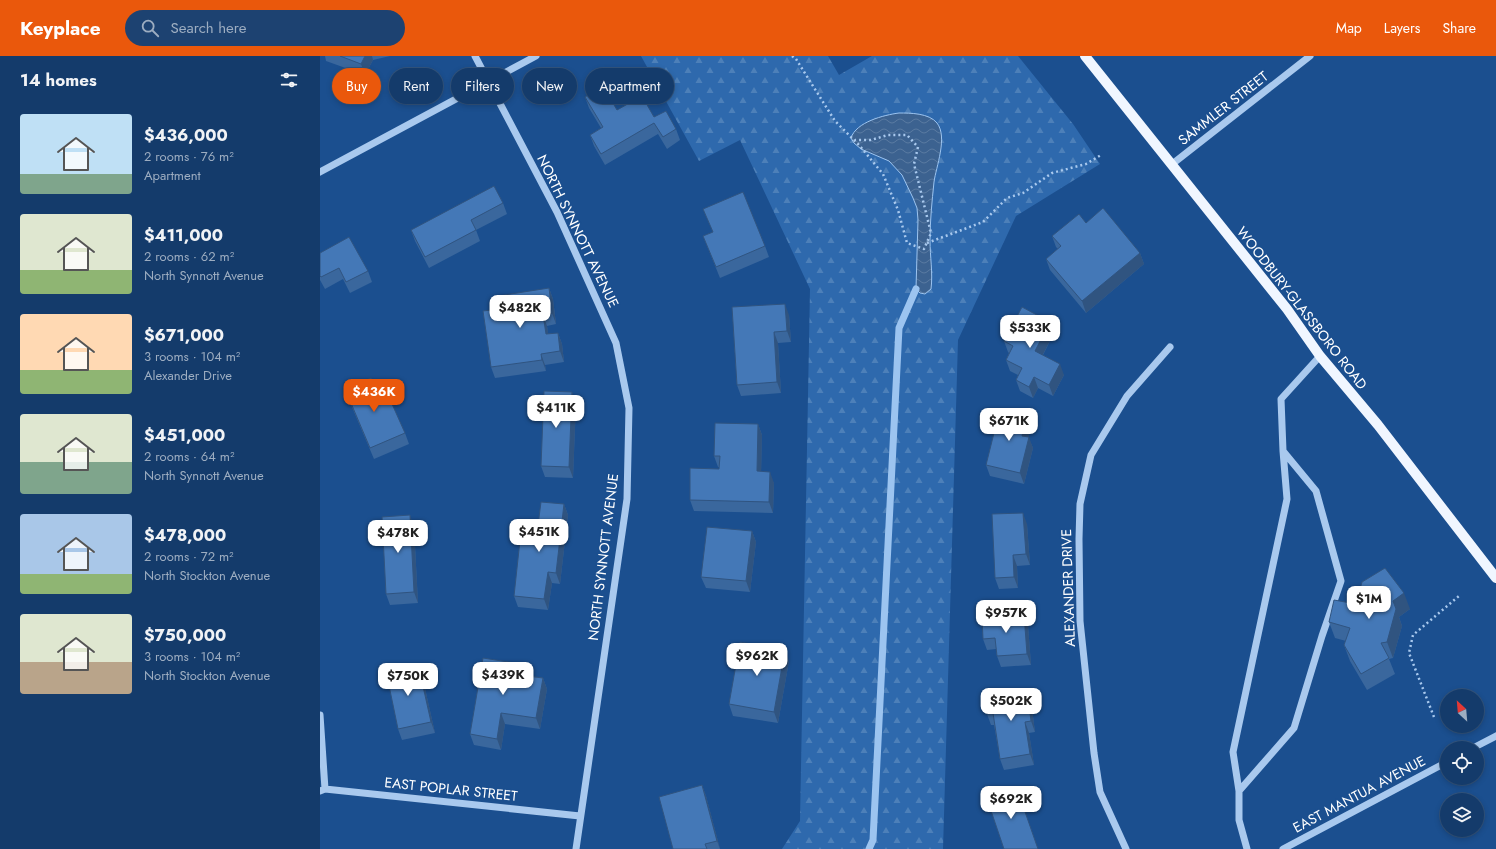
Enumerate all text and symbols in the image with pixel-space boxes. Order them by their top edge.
search box [125,10,405,46]
text: Keyplace [20,15,101,42]
icon: search [139,17,161,39]
text: Search here [171,17,246,39]
text: Map [1336,18,1362,38]
text: Layers [1384,18,1420,38]
text: Share [1442,18,1476,38]
street label: SAMMLER STREET [1174,66,1273,150]
text: 14 homes [20,68,97,92]
chip: Buy [332,68,381,104]
chip: Rent [389,68,443,104]
chip: Filters [451,68,514,104]
chip: New [522,68,577,104]
chip: Apartment [585,68,674,104]
icon: filters [278,69,300,91]
text: $436,000 [144,123,228,147]
icon: home [52,130,100,178]
text: 2 rooms · 76 m² [144,147,234,166]
street label: NORTH SYNNOTT AVENUE [532,151,624,311]
text: Apartment [144,166,201,185]
street label: WOODBURY-GLASSBORO ROAD [1232,222,1372,394]
text: $411,000 [144,223,223,247]
icon: home [52,230,100,278]
text: 2 rooms · 62 m² [144,247,234,266]
text: North Synnott Avenue [144,266,264,285]
pin: $482K [492,295,548,329]
text: $482K [499,298,541,317]
pin: $533K [1002,315,1058,349]
text: $533K [1009,318,1051,337]
text: $671,000 [144,323,224,347]
icon: home [52,330,100,378]
text: 3 rooms · 104 m² [144,347,240,366]
text: Alexander Drive [144,366,232,385]
pin: $436K [346,379,402,413]
text: $436K [352,382,396,401]
pin: $411K [528,395,584,429]
text: $411K [536,398,576,417]
pin: $671K [981,408,1037,442]
text: $671K [989,411,1029,430]
text: $451,000 [144,423,225,447]
icon: home [52,430,100,478]
text: 2 rooms · 64 m² [144,447,234,466]
text: North Synnott Avenue [144,466,264,485]
street label: NORTH SYNNOTT AVENUE [583,472,623,642]
pin: $451K [511,519,567,553]
pin: $478K [370,520,426,554]
text: $451K [518,522,560,541]
text: $478,000 [144,523,226,547]
text: $478K [377,523,419,542]
street label: ALEXANDER DRIVE [1056,529,1080,647]
icon: home [52,530,100,578]
text: 2 rooms · 72 m² [144,547,234,566]
text: North Stockton Avenue [144,566,270,585]
pin: $1M [1350,586,1388,620]
text: $1M [1356,589,1382,608]
pin: $957K [978,600,1034,634]
text: $957K [985,603,1027,622]
text: $750,000 [144,623,226,647]
icon: home [52,630,100,678]
pin: $962K [729,643,785,677]
text: $962K [735,646,779,665]
text: 3 rooms · 104 m² [144,647,240,666]
pin: $439K [475,662,531,696]
pin: $750K [380,663,436,697]
text: $439K [481,665,525,684]
text: North Stockton Avenue [144,666,270,685]
text: $750K [387,666,429,685]
pin: $502K [983,688,1039,722]
north arrow [1440,689,1484,733]
map controls [1440,689,1484,837]
text: $502K [990,691,1032,710]
button: locate [1440,741,1484,785]
street label: EAST MANTUA AVENUE [1289,751,1429,837]
street label: EAST POPLAR STREET [383,772,519,806]
pin: $692K [983,786,1039,820]
text: $692K [989,789,1033,808]
button: layers [1440,793,1484,837]

